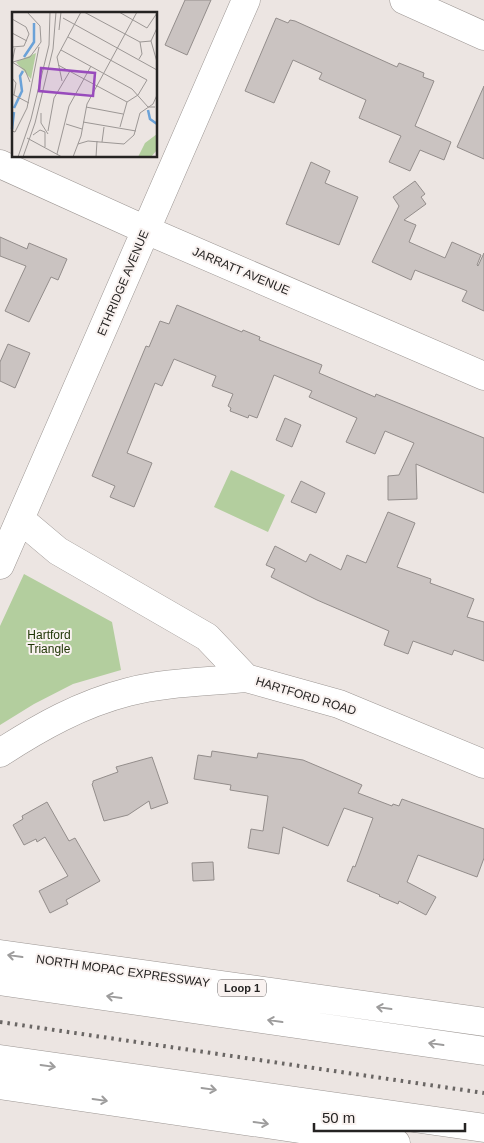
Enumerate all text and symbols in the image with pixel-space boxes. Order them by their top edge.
inset map [12,12,158,158]
street label: ETHRIDGE AVENUE [94,228,152,338]
street label: JARRATT AVENUE [190,244,292,298]
park label: Hartford Triangle [27,628,71,656]
street label: HARTFORD ROAD [254,674,358,718]
one-way arrow [7,951,23,961]
street label: NORTH MOPAC EXPRESSWAY [35,952,211,990]
road number: Loop 1 [218,980,266,996]
one-way arrow [106,992,122,1002]
one-way arrow [376,1003,392,1013]
one-way arrow [267,1015,283,1025]
one-way arrow [428,1039,444,1049]
one-way arrow [40,1061,56,1071]
one-way arrow [201,1084,217,1094]
one-way arrow [92,1095,108,1105]
scale bar [314,1100,465,1132]
text: 50 m [322,1109,355,1126]
one-way arrow [253,1119,269,1129]

